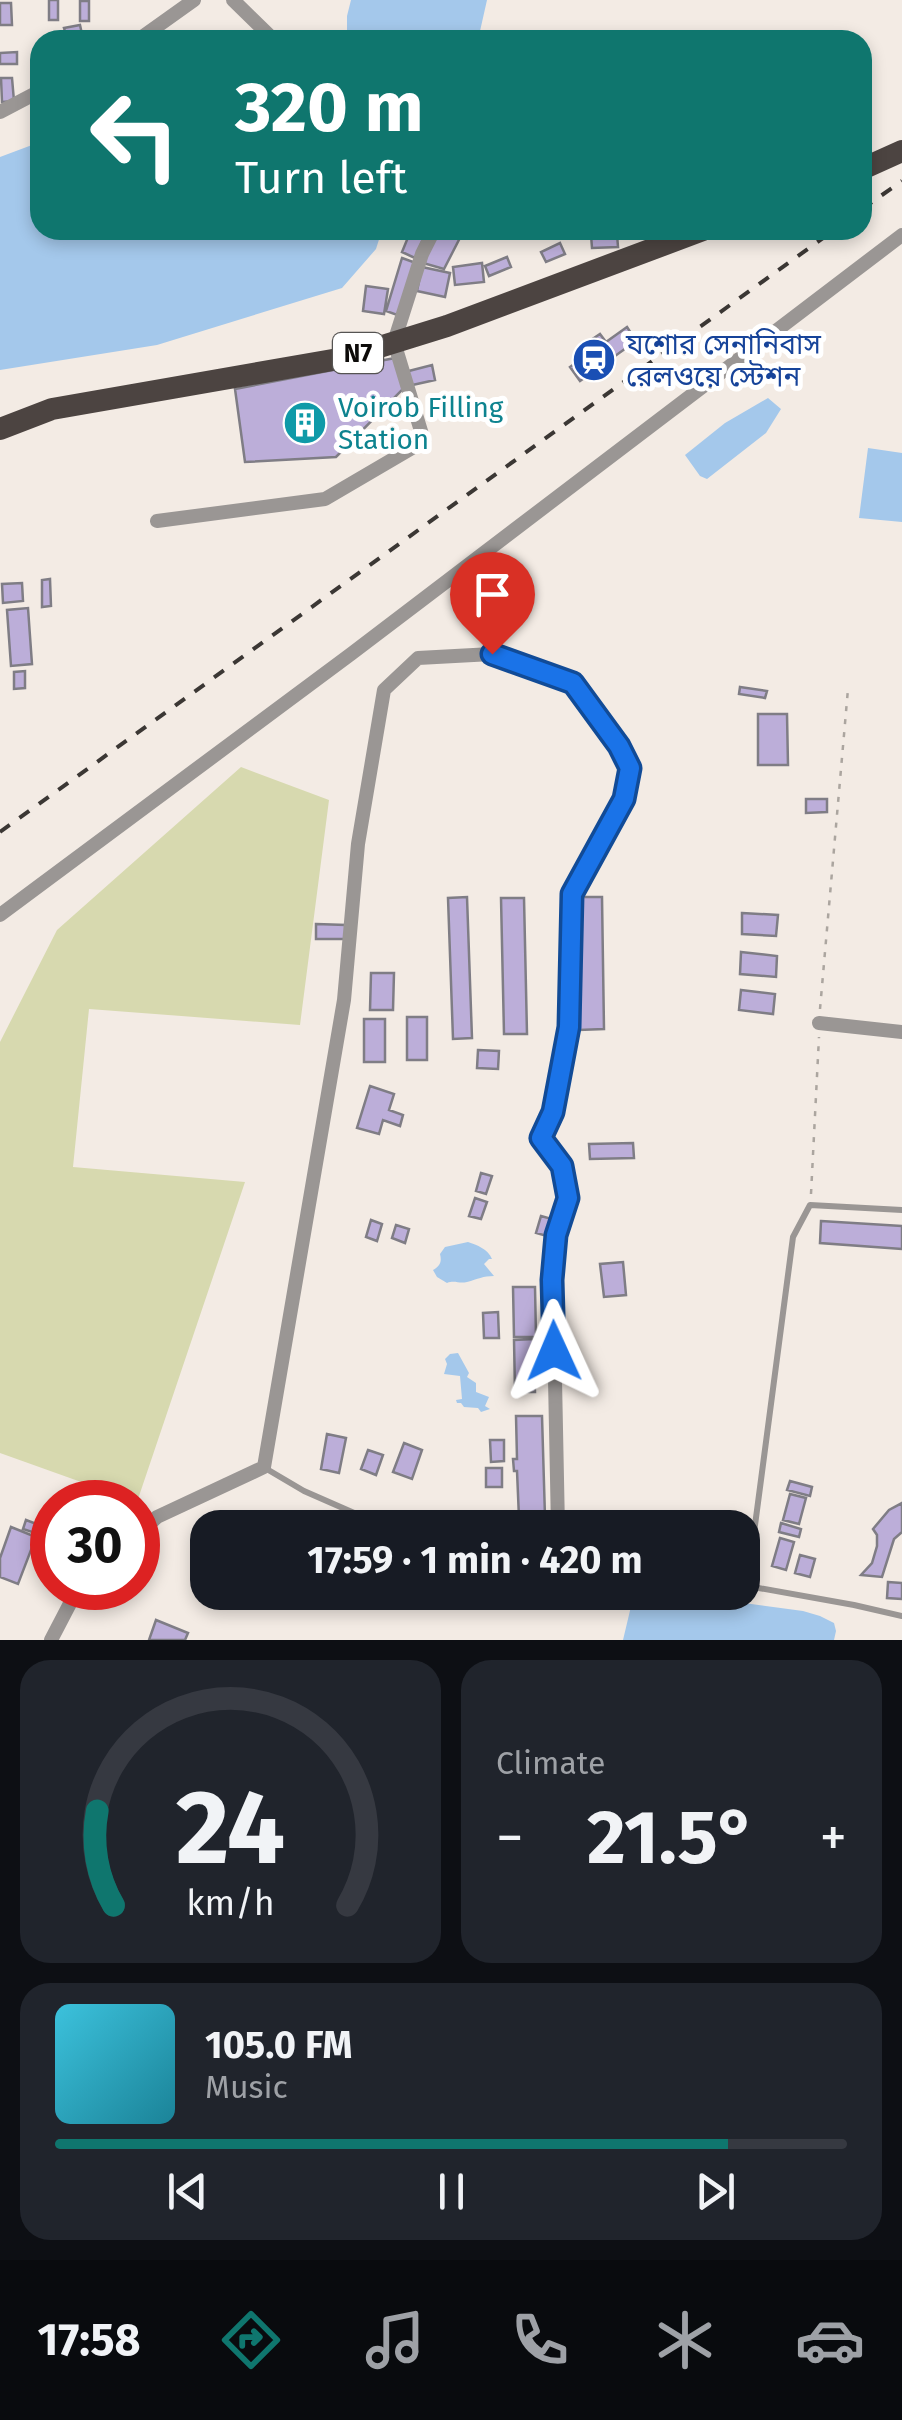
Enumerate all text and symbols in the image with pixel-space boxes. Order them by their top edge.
text: 320 m [235,66,424,150]
icon: left [70,70,200,200]
text: Turn left [235,151,407,205]
place label: যশোর সেনানিবাস রেলওয়ে স্টেশন [625,328,821,393]
road number: N7 [333,333,383,373]
station icon: যশোর সেনানিবাস রেলওয়ে স্টেশন [571,337,617,383]
place label: Voirob Filling Station [338,391,504,456]
building icon: Voirob Filling Station [282,400,328,446]
pin [450,552,535,655]
icon: arrive [465,567,520,622]
position arrow [502,1299,606,1403]
speed limit sign: 30 [30,1480,160,1610]
text: 17:59 · 1 min · 420 m [307,1537,643,1583]
text: Climate [496,1744,605,1782]
text: 24 [176,1766,285,1891]
text: 21.5° [587,1793,756,1883]
text: − [496,1805,524,1871]
text: + [820,1805,847,1871]
text: km/h [186,1882,275,1924]
text: 105.0 FM [205,2022,352,2068]
text: Music [205,2068,288,2106]
icon: previous [160,2164,215,2219]
icon: pause [424,2164,479,2219]
icon: next [688,2164,743,2219]
icon: directions [216,2305,286,2375]
icon: music [360,2305,430,2375]
icon: phone [505,2305,575,2375]
icon: climate [650,2305,720,2375]
icon: car [795,2305,865,2375]
text: 17:58 [37,2313,141,2367]

